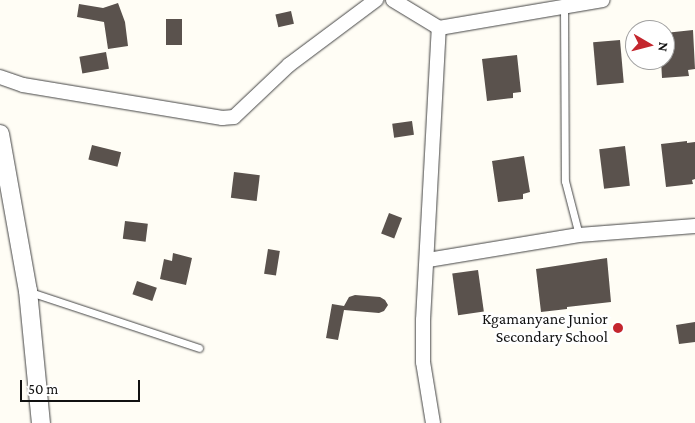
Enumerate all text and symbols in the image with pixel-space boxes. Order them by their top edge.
north arrow [625,20,675,70]
text: N [655,41,672,53]
place label: Kgamanyane Junior Secondary School [482,309,608,347]
marker: Kgamanyane Junior Secondary School [612,322,624,334]
scale bar [22,370,142,402]
text: 50 m [28,381,58,397]

